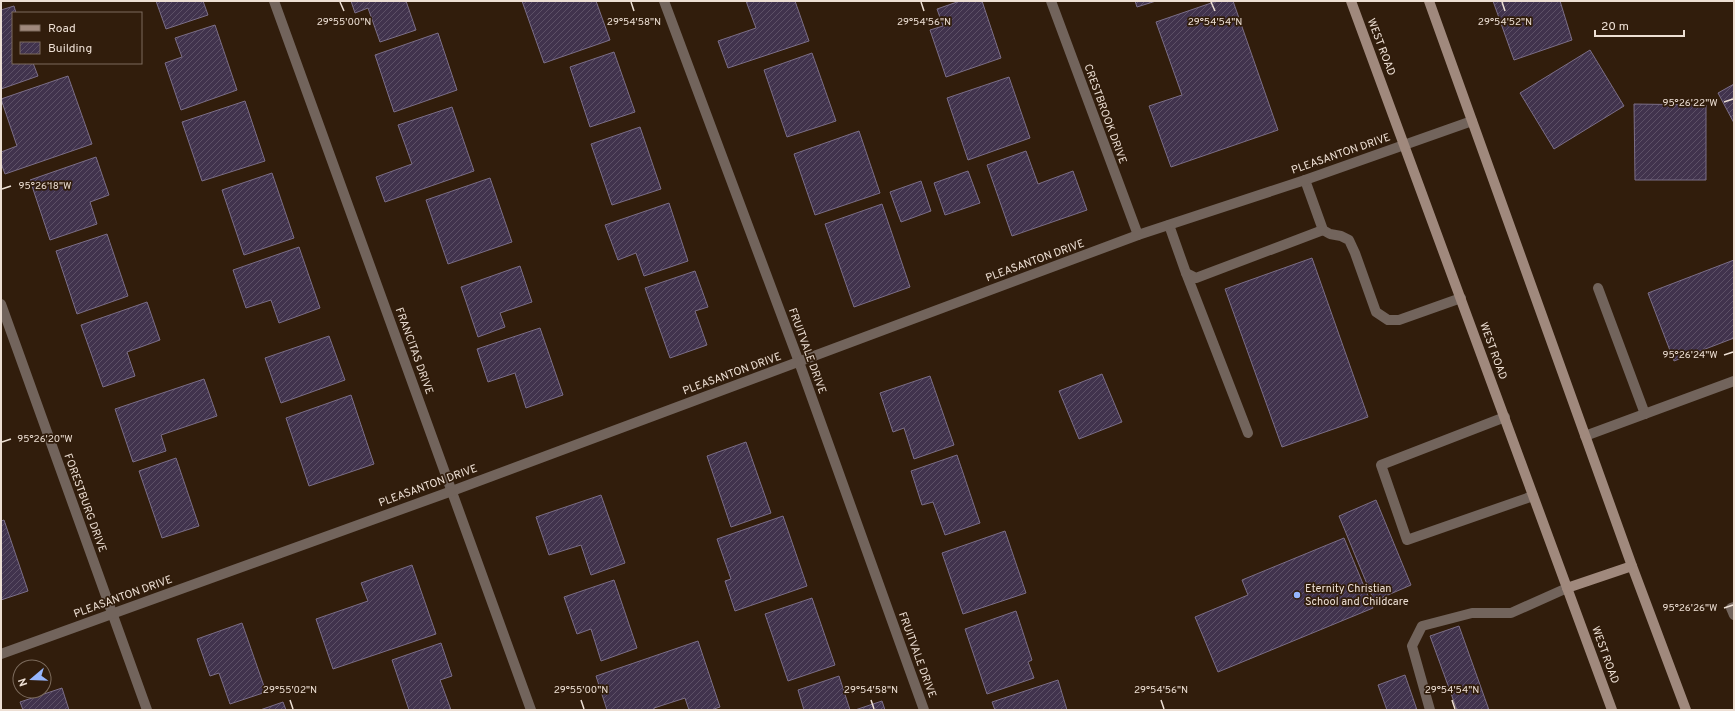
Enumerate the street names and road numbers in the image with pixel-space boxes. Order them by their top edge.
street label: WEST ROAD [1364,16,1398,78]
street label: CRESTBROOK DRIVE [1080,62,1130,166]
street label: PLEASANTON DRIVE [1290,130,1392,178]
street label: PLEASANTON DRIVE [984,237,1086,285]
street label: FRANCITAS DRIVE [392,306,436,396]
street label: FRUITVALE DRIVE [785,306,829,396]
street label: WEST ROAD [1476,320,1510,382]
street label: PLEASANTON DRIVE [681,350,783,398]
street label: FORESTBURG DRIVE [61,452,109,554]
street label: PLEASANTON DRIVE [377,462,479,510]
street label: PLEASANTON DRIVE [72,573,174,621]
street label: FRUITVALE DRIVE [895,610,939,700]
street label: WEST ROAD [1588,624,1622,686]

